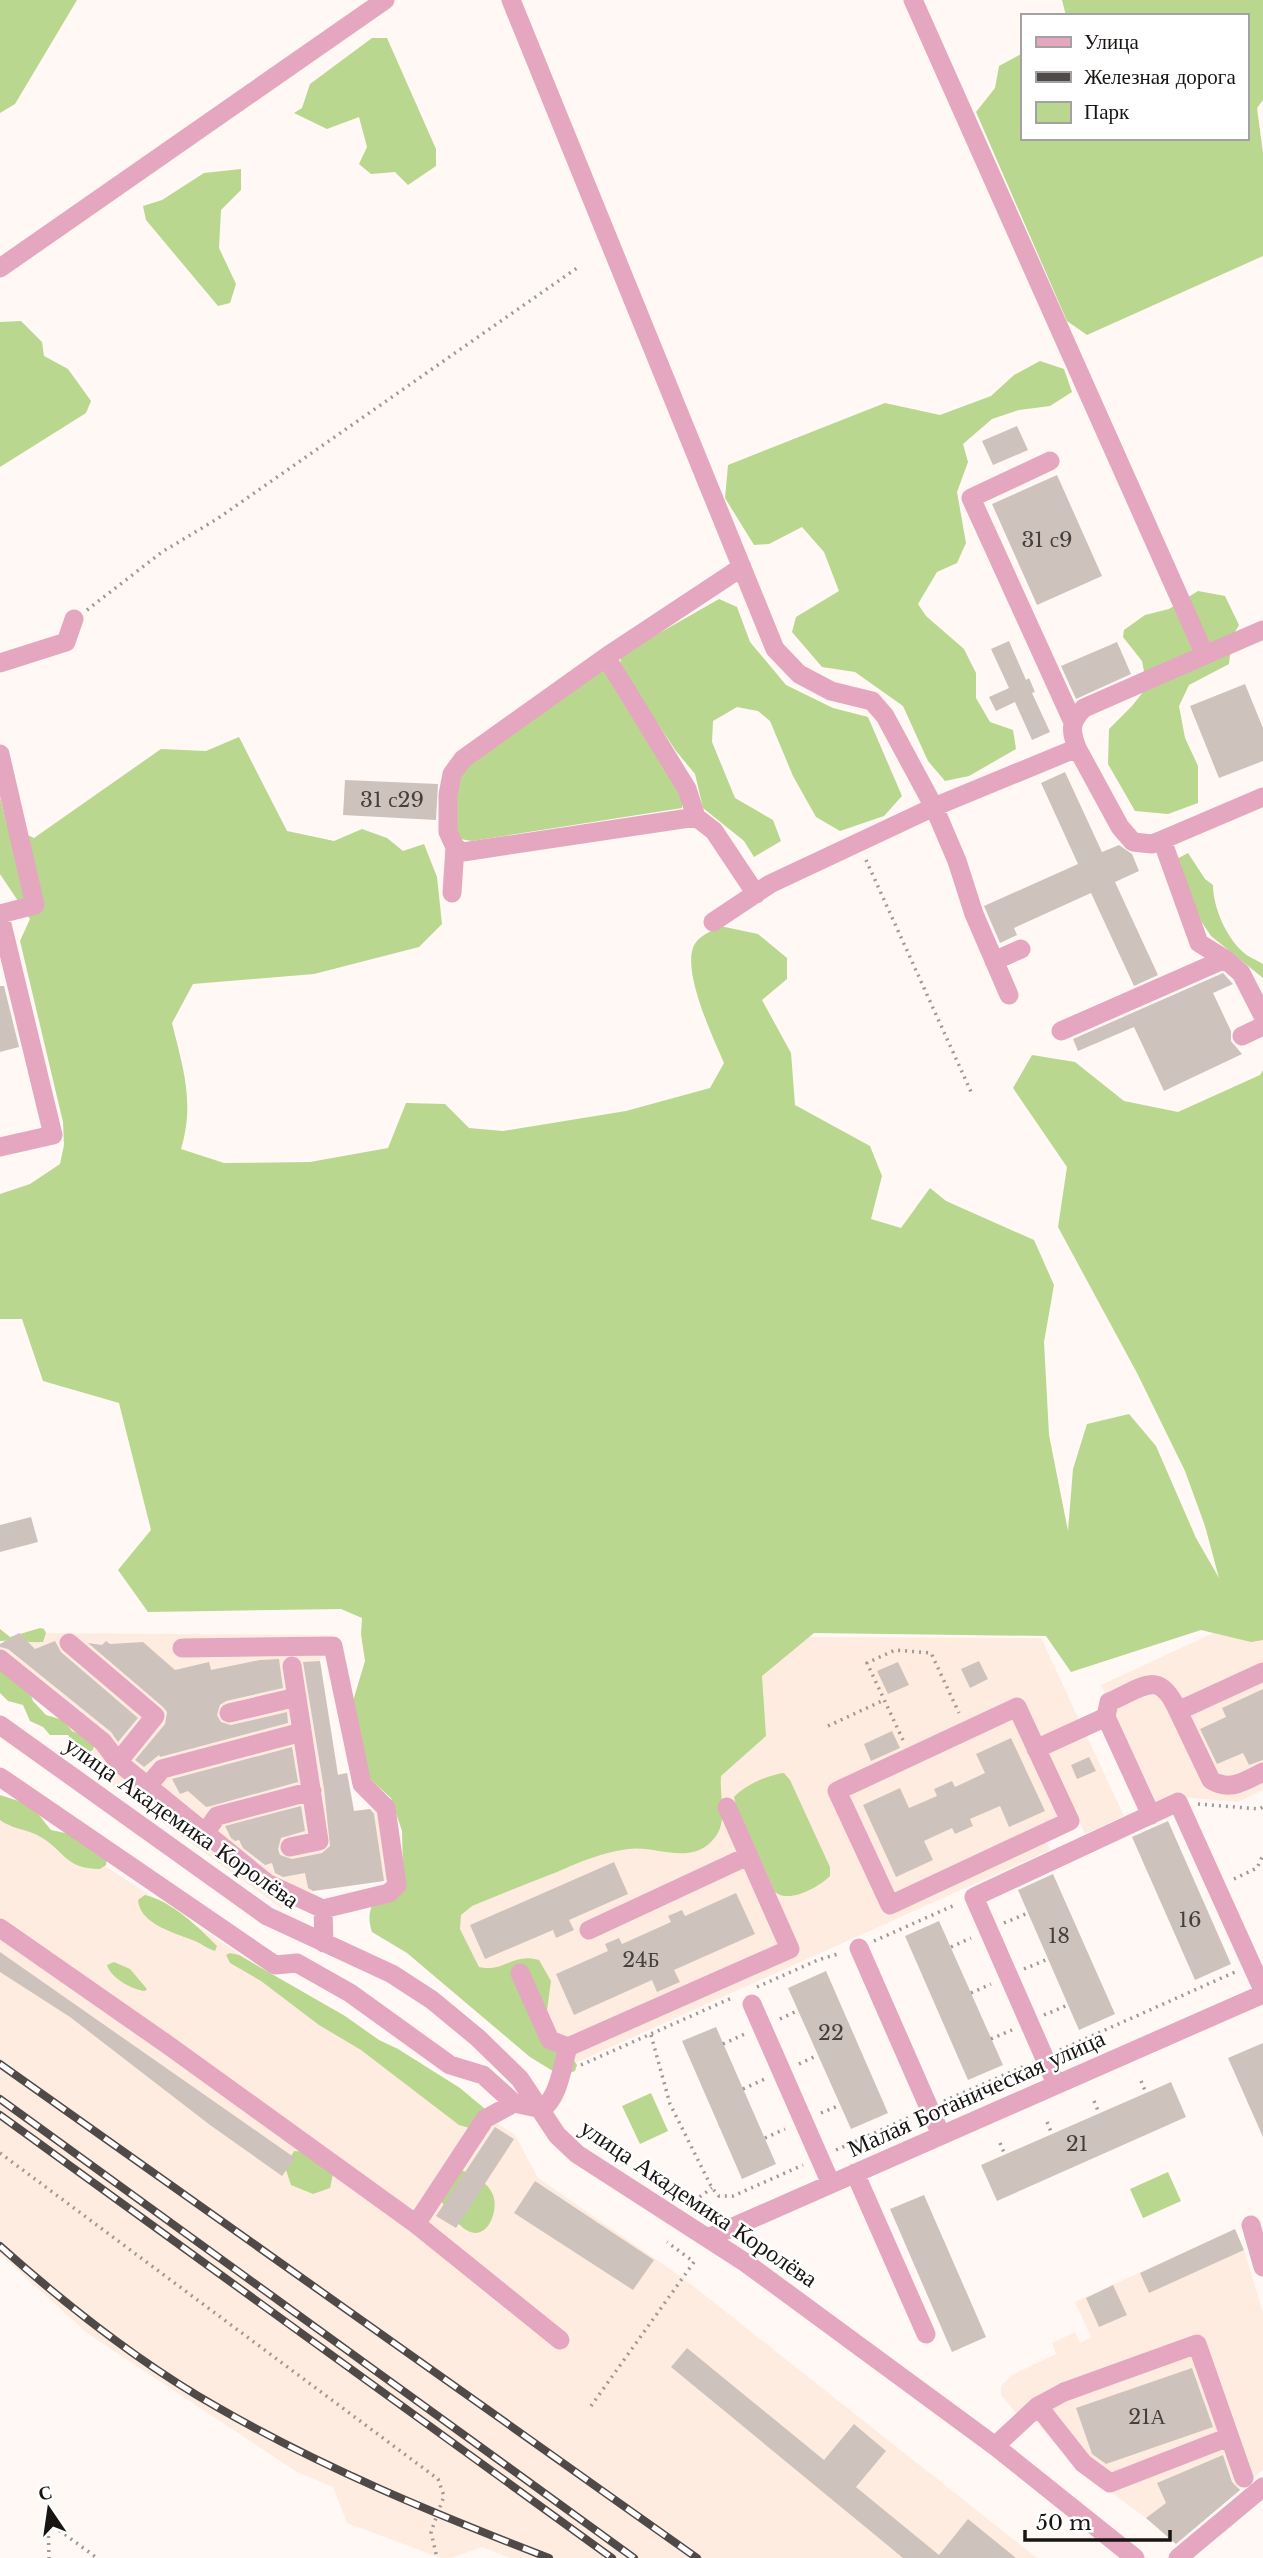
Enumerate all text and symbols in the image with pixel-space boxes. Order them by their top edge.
legend [1021,14,1249,140]
text: Улица [1084,29,1139,55]
text: Железная дорога [1084,64,1236,90]
text: Парк [1084,99,1130,125]
house number: 31 с9 [1021,527,1073,553]
house number: 31 с29 [360,787,424,813]
street label: улица Академика Королёва [59,1730,305,1914]
house number: 16 [1179,1907,1201,1933]
house number: 18 [1048,1923,1070,1949]
house number: 24Б [622,1947,660,1973]
house number: 22 [818,2020,844,2046]
street label: Малая Ботаническая улица [843,2023,1109,2163]
street label: улица Академика Королёва [575,2113,823,2293]
house number: 21 [1066,2131,1088,2157]
house number: 21А [1128,2404,1167,2430]
north arrow [14,2474,84,2544]
text: С [36,2480,55,2506]
scale bar [1025,2498,1170,2542]
text: 50 m [1036,2510,1092,2536]

